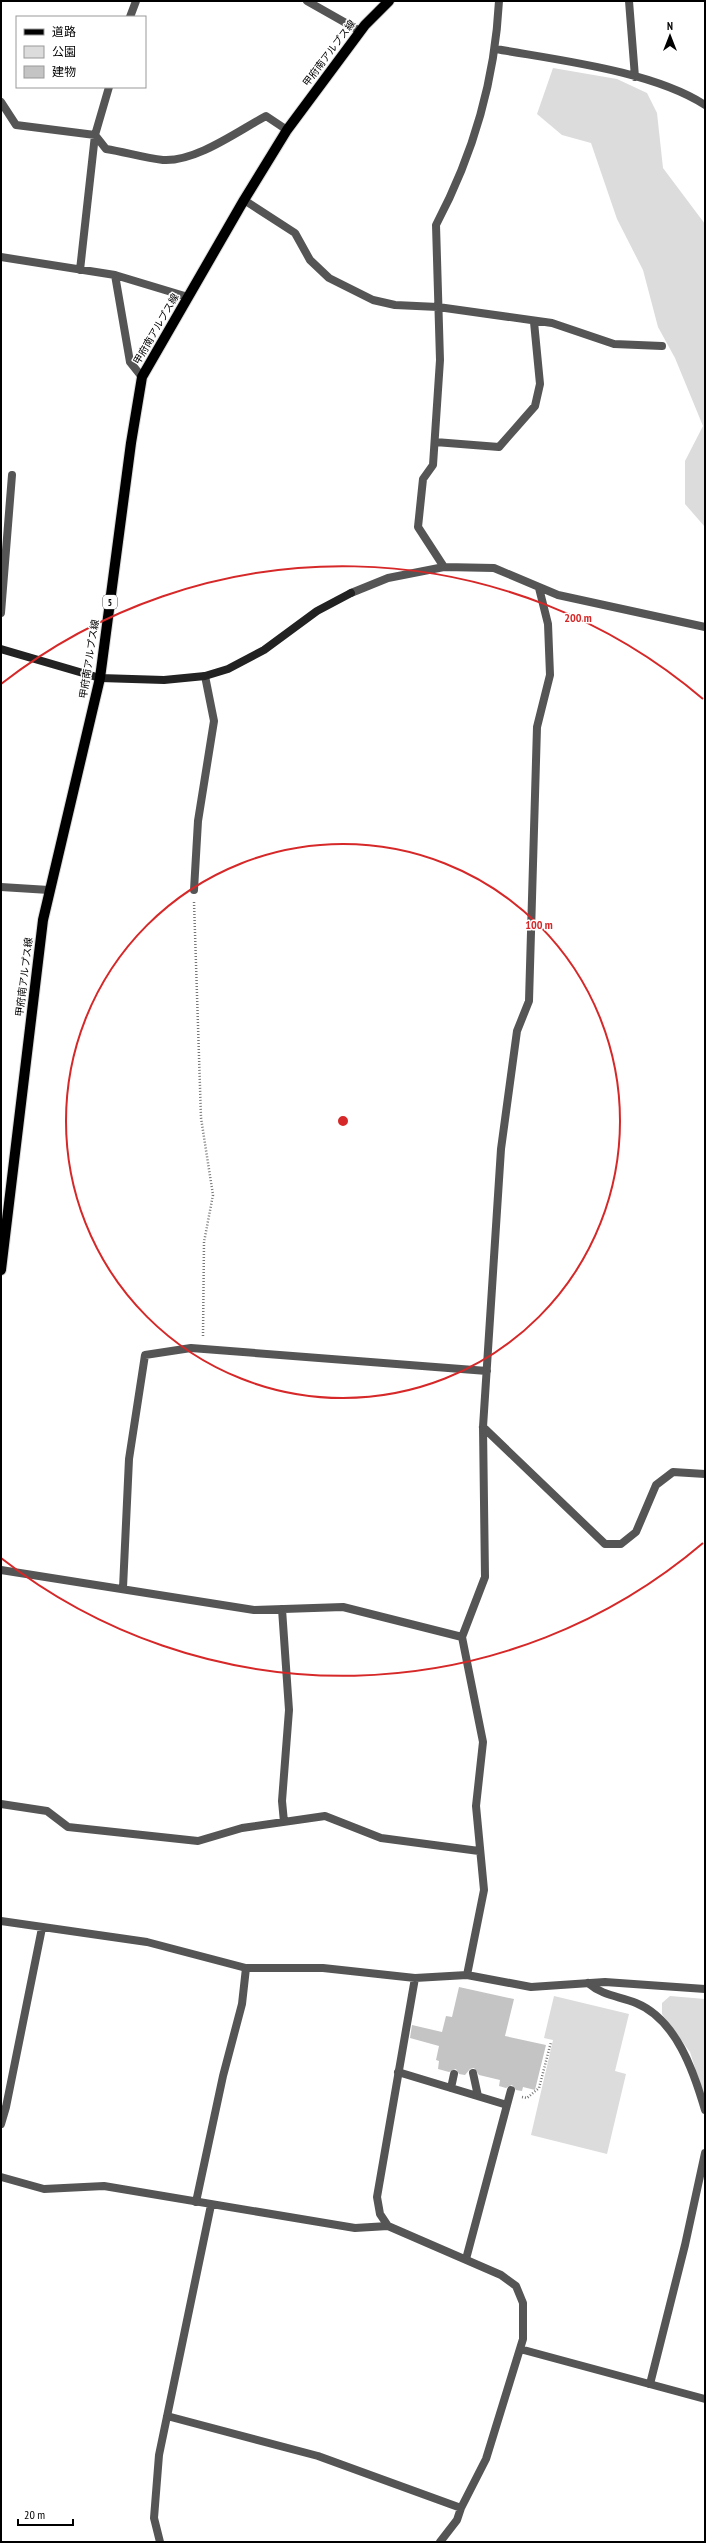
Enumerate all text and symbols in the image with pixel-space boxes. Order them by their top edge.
legend [16,16,146,88]
north arrow [650,16,690,56]
street label: 甲府南アルプス線 [300,17,358,89]
text: N [667,19,673,33]
text: 道路 [52,24,76,39]
text: 公園 [52,44,76,59]
text: 建物 [52,64,76,79]
street label: 甲府南アルプス線 [130,291,182,367]
road number: 5 [103,595,117,609]
text: 200 m [564,610,592,625]
street label: 甲府南アルプス線 [76,619,102,699]
text: 100 m [525,917,553,932]
street label: 甲府南アルプス線 [13,937,35,1017]
centre of rings [336,1114,350,1128]
scale bar [18,2501,73,2527]
text: 20 m [24,2507,45,2522]

